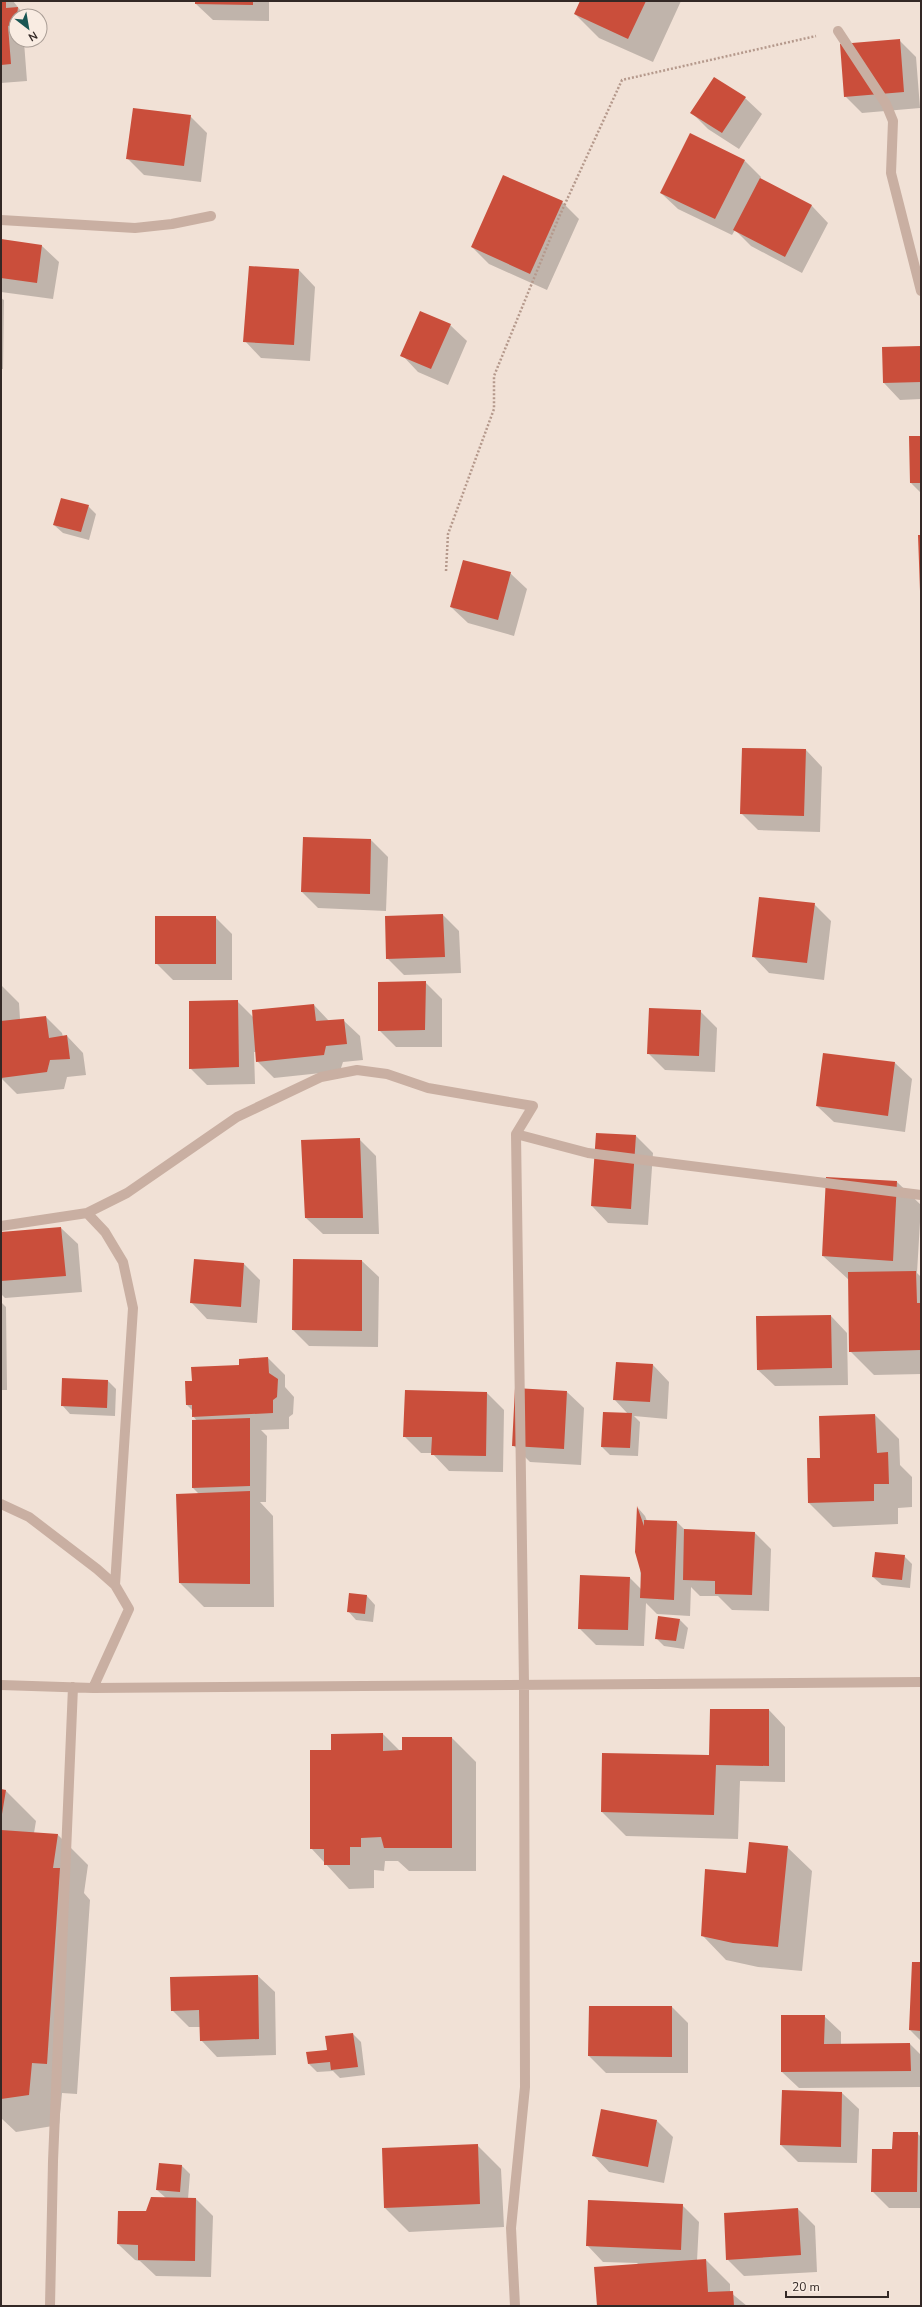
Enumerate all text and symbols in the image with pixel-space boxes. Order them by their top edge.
north arrow [8,8,48,48]
text: N [26,28,40,45]
scale bar [786,2273,888,2299]
text: 20 m [792,2279,820,2295]

